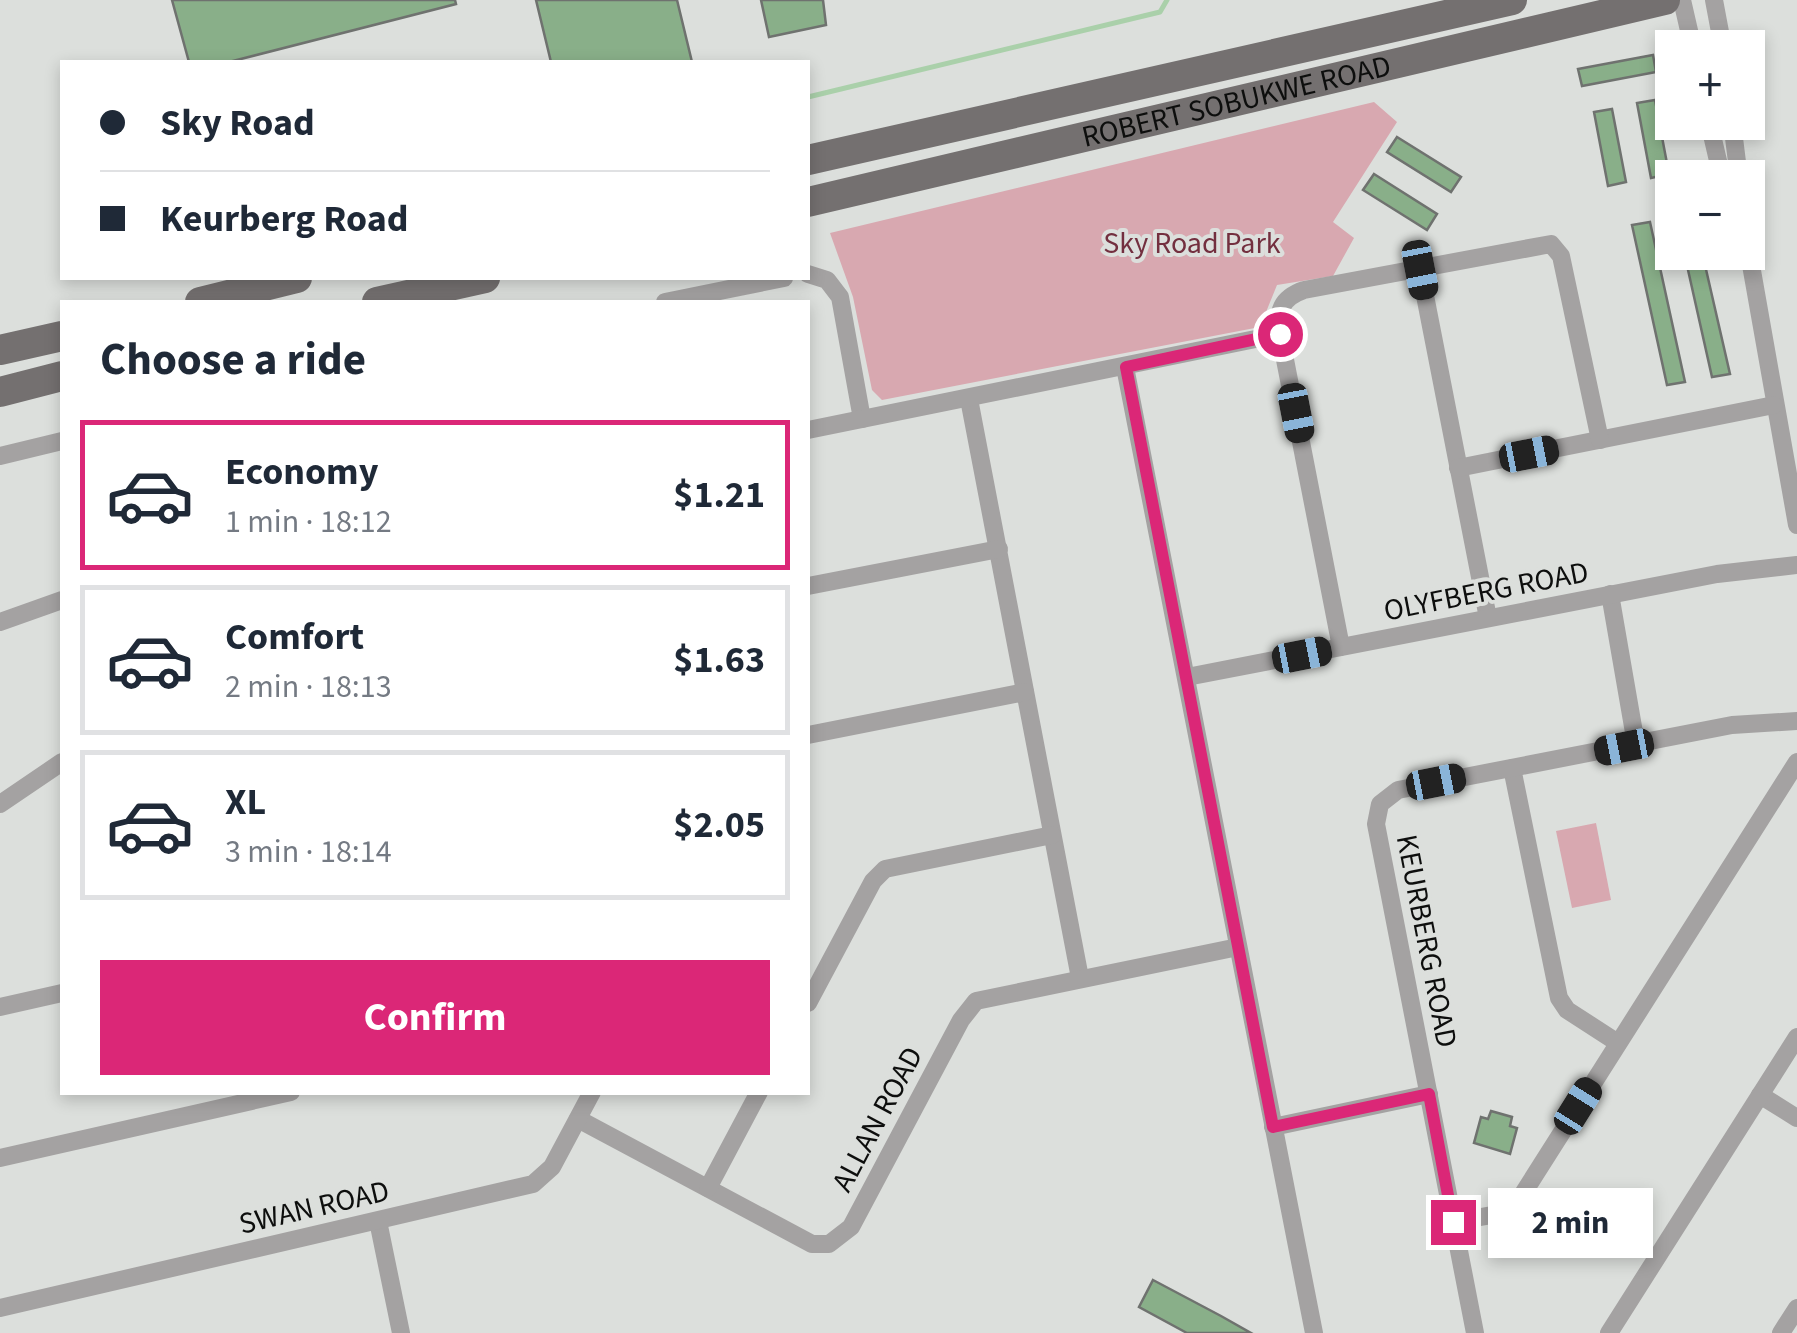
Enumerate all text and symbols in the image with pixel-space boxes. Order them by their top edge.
map controls [1655,30,1765,270]
button: + [1655,30,1765,140]
street label: ROBERT SOBUKWE ROAD [1078,44,1395,159]
text: Sky Road [160,96,315,150]
button: − [1655,160,1765,270]
text: Keurberg Road [160,192,409,246]
park label: Sky Road Park [1103,222,1281,265]
car [1400,238,1440,302]
route start [1258,312,1303,357]
text: Choose a ride [100,328,366,392]
car [1276,381,1316,445]
car [1497,434,1561,474]
text: Economy [225,445,378,499]
icon: car [105,450,195,540]
text: $1.21 [673,468,765,522]
text: 1 min · 18:12 [225,499,392,545]
street label: OLYFBERG ROAD [1380,551,1592,632]
text: Comfort [225,610,364,664]
icon: car [105,615,195,705]
text: $1.63 [673,633,765,687]
car [1270,635,1334,675]
text: 2 min · 18:13 [225,664,392,710]
car [1592,727,1656,767]
car [1404,762,1468,802]
text: XL [225,775,266,829]
icon: car [105,780,195,870]
text: $2.05 [673,798,765,852]
text: 3 min · 18:14 [225,829,392,875]
street label: KEURBERG ROAD [1385,831,1468,1051]
button: Confirm [100,960,770,1075]
street label: ALLAN ROAD [821,1039,934,1199]
car [1549,1073,1607,1139]
street label: SWAN ROAD [235,1169,393,1246]
callout: 2 min [1488,1187,1653,1257]
route end [1431,1200,1476,1245]
text: 2 min [1532,1200,1609,1246]

